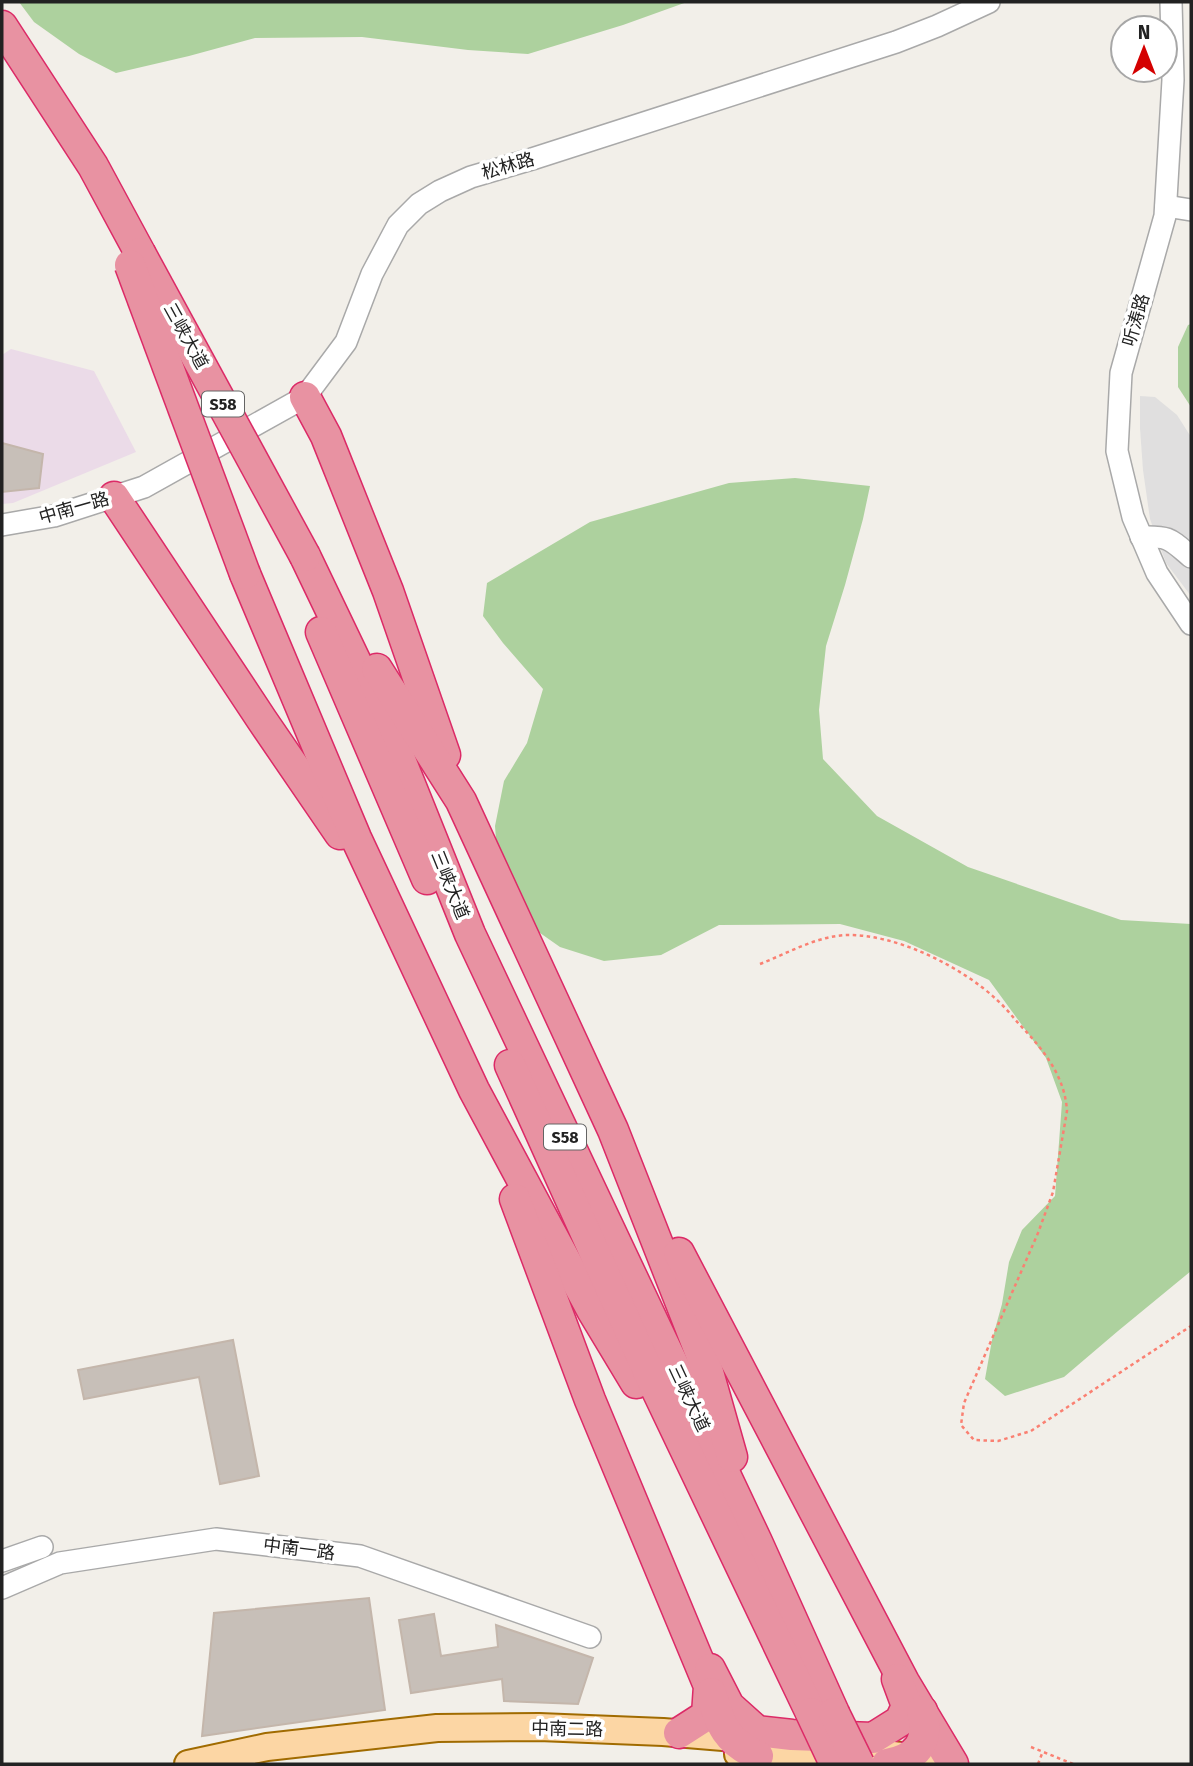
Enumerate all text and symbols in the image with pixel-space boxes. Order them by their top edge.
north arrow [1109,14,1179,84]
text: N [1138,21,1150,44]
street label: 松林路 [479,148,537,184]
street label: 听涛路 [1118,291,1154,349]
street label: 三峡大道 [159,299,213,373]
road number: S58 [202,392,244,416]
street label: 中南一路 [36,488,112,528]
street label: 三峡大道 [426,848,474,922]
road number: S58 [544,1124,586,1149]
street label: 三峡大道 [664,1361,714,1435]
street label: 中南一路 [262,1534,336,1564]
street label: 中南二路 [531,1717,603,1741]

